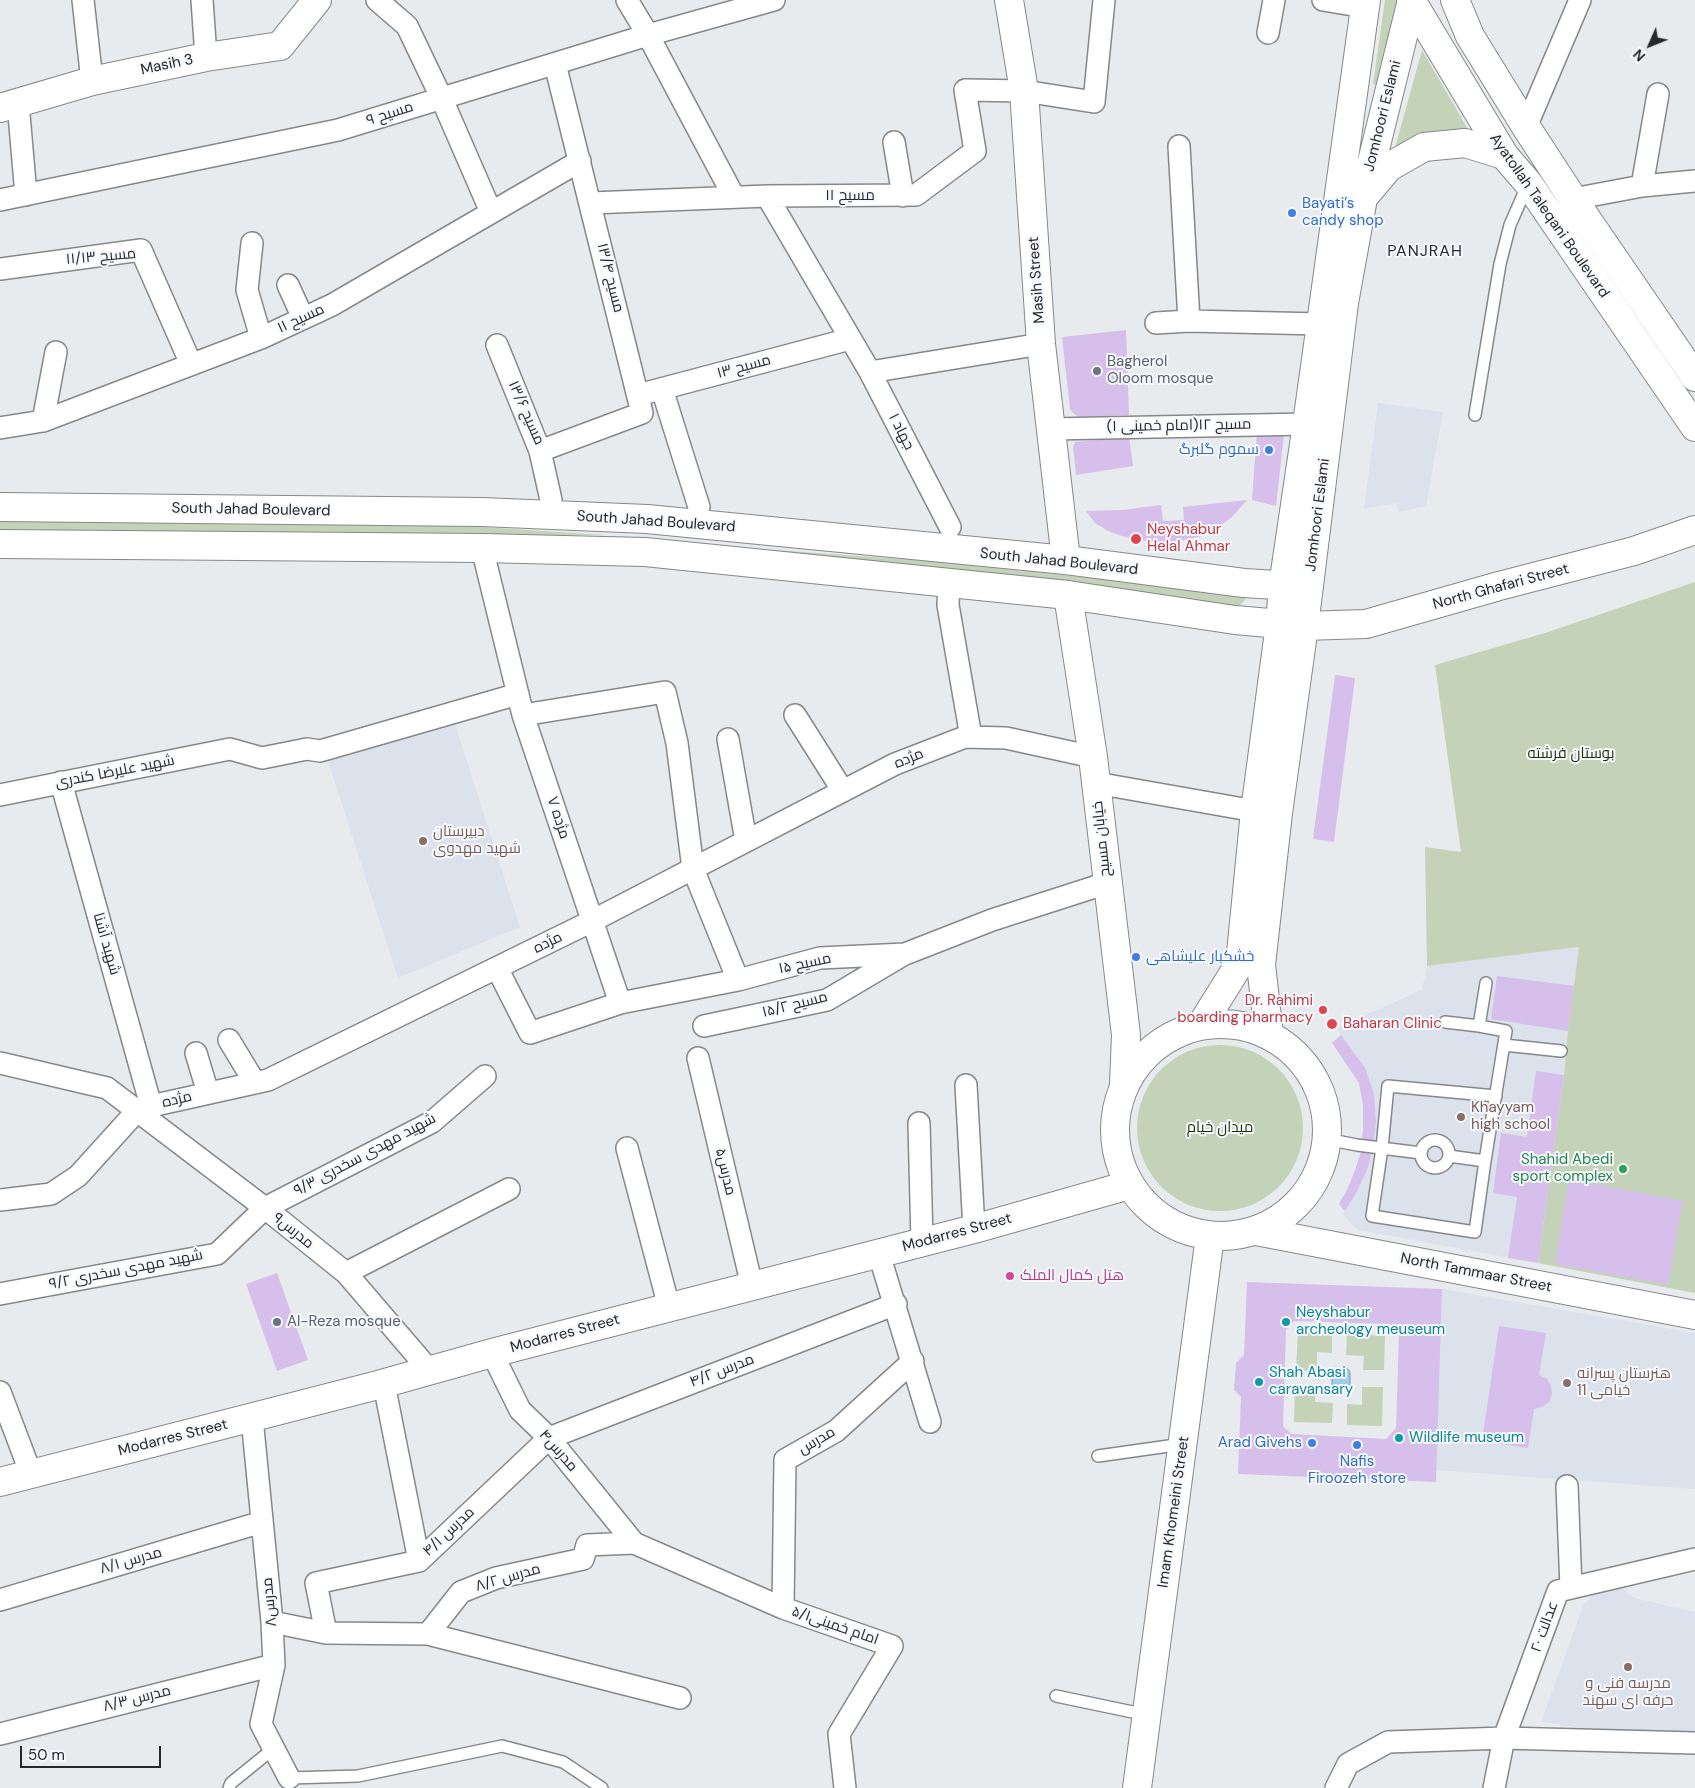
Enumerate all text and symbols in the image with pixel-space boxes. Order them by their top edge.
north arrow [1625,20,1675,70]
text: N [1629,45,1649,65]
street label: Masih 3 [139,51,195,79]
street label: Jomhoori Eslami [1361,59,1405,173]
street label: مسیح ۹ [364,98,416,130]
street label: Ayatollah Taleqani Boulevard [1485,130,1613,302]
street label: مسیح ۱۱ [825,187,875,205]
place label: Bayati’s candy shop [1302,195,1384,230]
marker: Bayati’s candy shop [1286,207,1298,219]
street label: Masih Street [1025,236,1049,324]
street label: مسیح ۱۳/۴ [593,241,627,315]
district label: PANJRAH [1386,242,1464,262]
street label: مسیح ۱۱/۱۳ [65,245,137,269]
street label: مسیح ۱۱ [275,300,327,338]
street label: مسیح ۱۳ [715,351,773,383]
place label: Bagherol Oloom mosque [1107,353,1213,388]
marker: Bagherol Oloom mosque [1091,365,1103,377]
street label: مسیح ۱۳/۶ [504,378,548,448]
street label: جهاد ۱ [884,411,918,453]
street label: مسیح ۱۲(امام خمینی ۱) [1107,416,1251,436]
place label: سموم گلبرگ [1179,441,1259,459]
marker: سموم گلبرگ [1263,444,1275,456]
street label: Jomhoori Eslami [1302,457,1334,573]
street label: South Jahad Boulevard [171,500,331,520]
street label: South Jahad Boulevard [576,507,736,537]
place label: Neyshabur Helal Ahmar [1147,521,1230,556]
marker: Neyshabur Helal Ahmar [1129,532,1143,546]
street label: South Jahad Boulevard [979,545,1139,579]
street label: North Ghafari Street [1431,560,1571,614]
street label: مژده [892,745,926,773]
park label: بوستان فرشته [1528,745,1614,763]
street label: شهید علیرضا کندری [54,752,176,792]
street label: مژده ۷ [543,795,573,841]
street label: خیابان مسیح [1089,800,1115,878]
place label: دبیرستان شهید مهدوی [433,823,521,858]
marker: دبیرستان شهید مهدوی [417,835,429,847]
street label: شهبد آشنا [89,911,123,977]
street label: مژده [531,928,565,958]
place label: خشکبار علیشاهی [1146,948,1254,966]
street label: مسیح ۱۵ [777,950,833,978]
marker: خشکبار علیشاهی [1130,951,1142,963]
street label: مسیح ۱۵/۲ [760,988,830,1022]
place label: Dr. Rahimi boarding pharmacy [1177,992,1313,1027]
marker: Dr. Rahimi boarding pharmacy [1317,1004,1329,1016]
place label: Baharan Clinic [1343,1015,1442,1033]
marker: Baharan Clinic [1325,1017,1339,1031]
street label: مژده [160,1088,194,1112]
place label: Khayyam high school [1471,1099,1550,1134]
street label: شهید مهدی سخدری ۹/۳ [291,1110,439,1200]
marker: Khayyam high school [1455,1111,1467,1123]
park label: میدان خیام [1187,1119,1253,1137]
street label: مدرس۵ [711,1147,739,1197]
place label: Shahid Abedi sport complex [1513,1151,1613,1186]
marker: Shahid Abedi sport complex [1617,1163,1629,1175]
street label: مدرس۹ [269,1209,317,1253]
street label: Modarres Street [900,1210,1014,1256]
street label: شهید مهدی سخدری ۹/۲ [48,1246,204,1294]
street label: North Tammaar Street [1399,1249,1553,1297]
place label: هتل کمال الملک [1020,1267,1124,1285]
marker: هتل کمال الملک [1004,1270,1016,1282]
place label: Neyshabur archeology meuseum [1296,1304,1445,1339]
street label: Modarres Street [508,1311,622,1357]
place label: Al-Reza mosque [287,1313,401,1331]
marker: Al-Reza mosque [271,1316,283,1328]
marker: Neyshabur archeology meuseum [1280,1316,1292,1328]
street label: مدرس ۴/۲ [687,1351,757,1391]
place label: Shah Abasi caravansary [1269,1364,1353,1399]
place label: هنرستان پسرانه خیامی 11 [1577,1365,1671,1400]
marker: Shah Abasi caravansary [1253,1376,1265,1388]
marker: هنرستان پسرانه خیامی 11 [1561,1377,1573,1389]
street label: Modarres Street [116,1416,230,1460]
street label: مدرس [795,1423,839,1459]
street label: مدرس۴ [535,1426,581,1476]
place label: Wildlife museum [1409,1429,1524,1447]
marker: Wildlife museum [1393,1432,1405,1444]
place label: Arad Givehs [1218,1434,1302,1452]
street label: Imam Khomeini Street [1154,1435,1194,1589]
marker: Arad Givehs [1306,1437,1318,1449]
marker: Nafis Firoozeh store [1351,1439,1363,1451]
place label: Nafis Firoozeh store [1308,1453,1406,1488]
street label: مدرس ۴/۱ [419,1504,479,1560]
street label: مدرس ۸/۱ [98,1544,164,1578]
street label: مدرس ۸/۲ [473,1560,543,1596]
street label: مدرس۸ [259,1577,281,1627]
street label: عدالت ۲۰ [1527,1599,1563,1655]
street label: امام خمینی۵/۱ [789,1603,881,1649]
marker: مدرسه فنی و حرفه ای سهند [1622,1661,1634,1673]
place label: مدرسه فنی و حرفه ای سهند [1583,1675,1673,1710]
street label: مدرس ۸/۳ [101,1682,173,1716]
scale bar [22,1736,164,1768]
text: 50 m [28,1745,65,1765]

